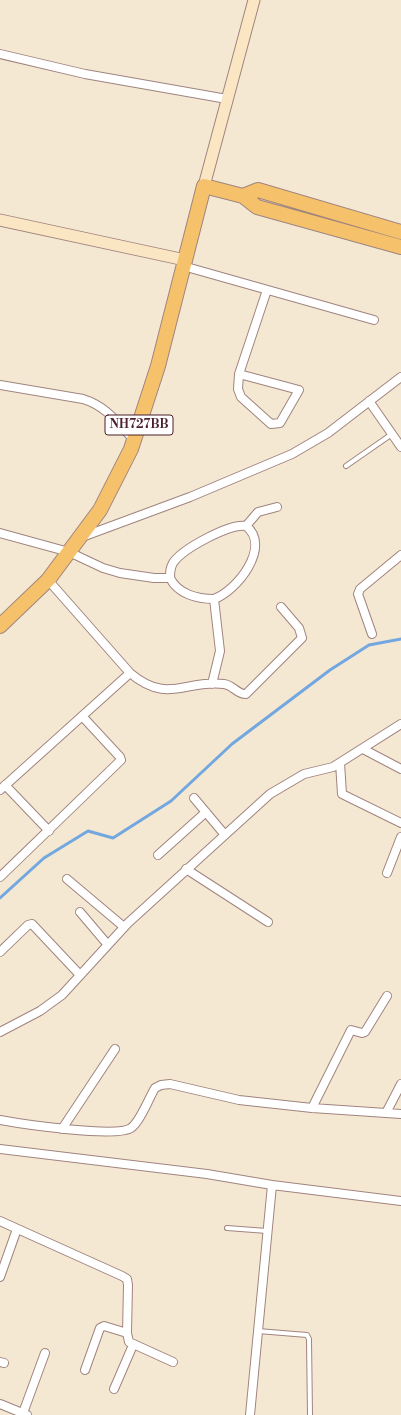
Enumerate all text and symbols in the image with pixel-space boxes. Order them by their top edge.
road number: NH727BB [105,415,173,435]

